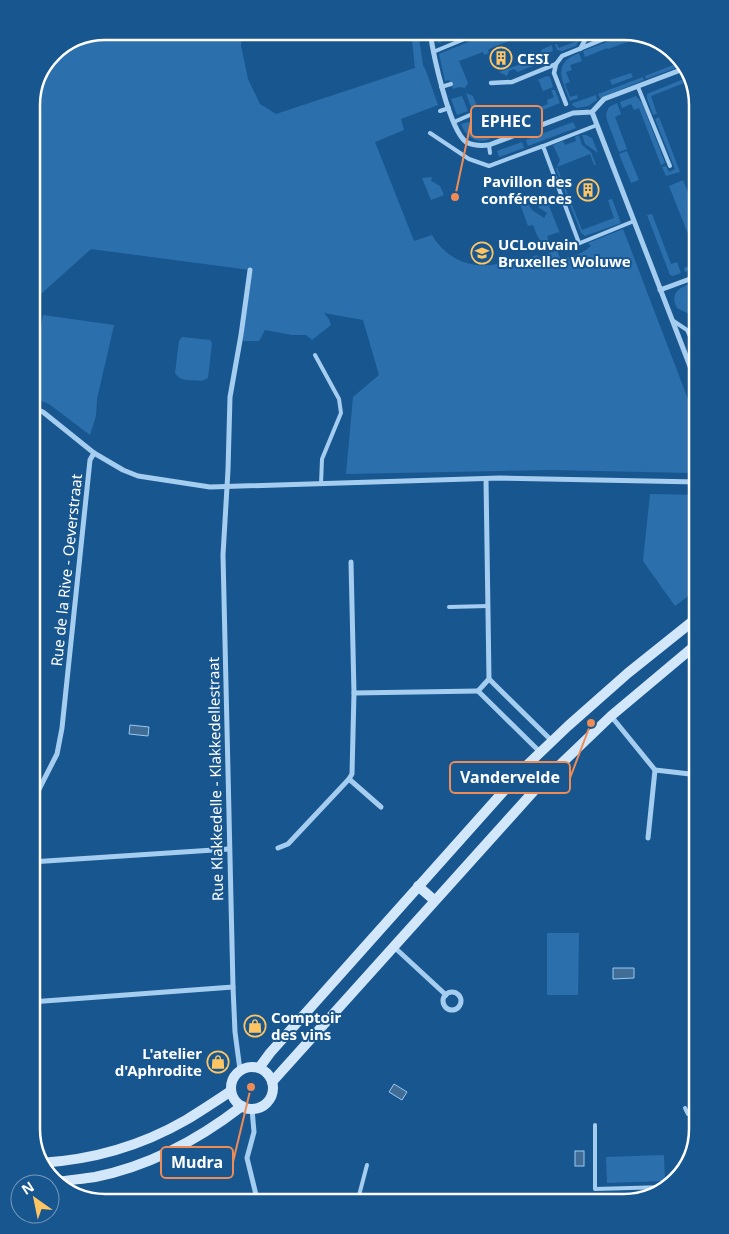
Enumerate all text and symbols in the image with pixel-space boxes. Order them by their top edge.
building icon: CESI [489,46,513,70]
place label: CESI [517,48,549,68]
callout: EPHEC [471,106,542,137]
text: EPHEC [481,110,531,132]
place label: Pavillon des conférences [481,171,572,208]
building icon: Pavillon des conférences [576,178,600,202]
place label: UCLouvain Bruxelles Woluwe [498,234,631,271]
school or university icon: UCLouvain Bruxelles Woluwe [470,241,494,265]
street label: Rue de la Rive - Oeverstraat [46,472,86,667]
street label: Rue Klakkedelle - Klakkedellestraat [203,656,227,901]
callout: Vandervelde [450,762,570,793]
text: Vandervelde [460,766,560,788]
place label: Comptoir des vins [271,1007,341,1044]
shop icon: Comptoir des vins [243,1014,267,1038]
place label: L'atelier d'Aphrodite [115,1043,202,1080]
shop icon: L'atelier d'Aphrodite [206,1050,230,1074]
callout: Mudra [161,1147,233,1178]
text: Mudra [171,1151,223,1173]
north arrow [10,1174,60,1224]
text: N [18,1177,38,1199]

